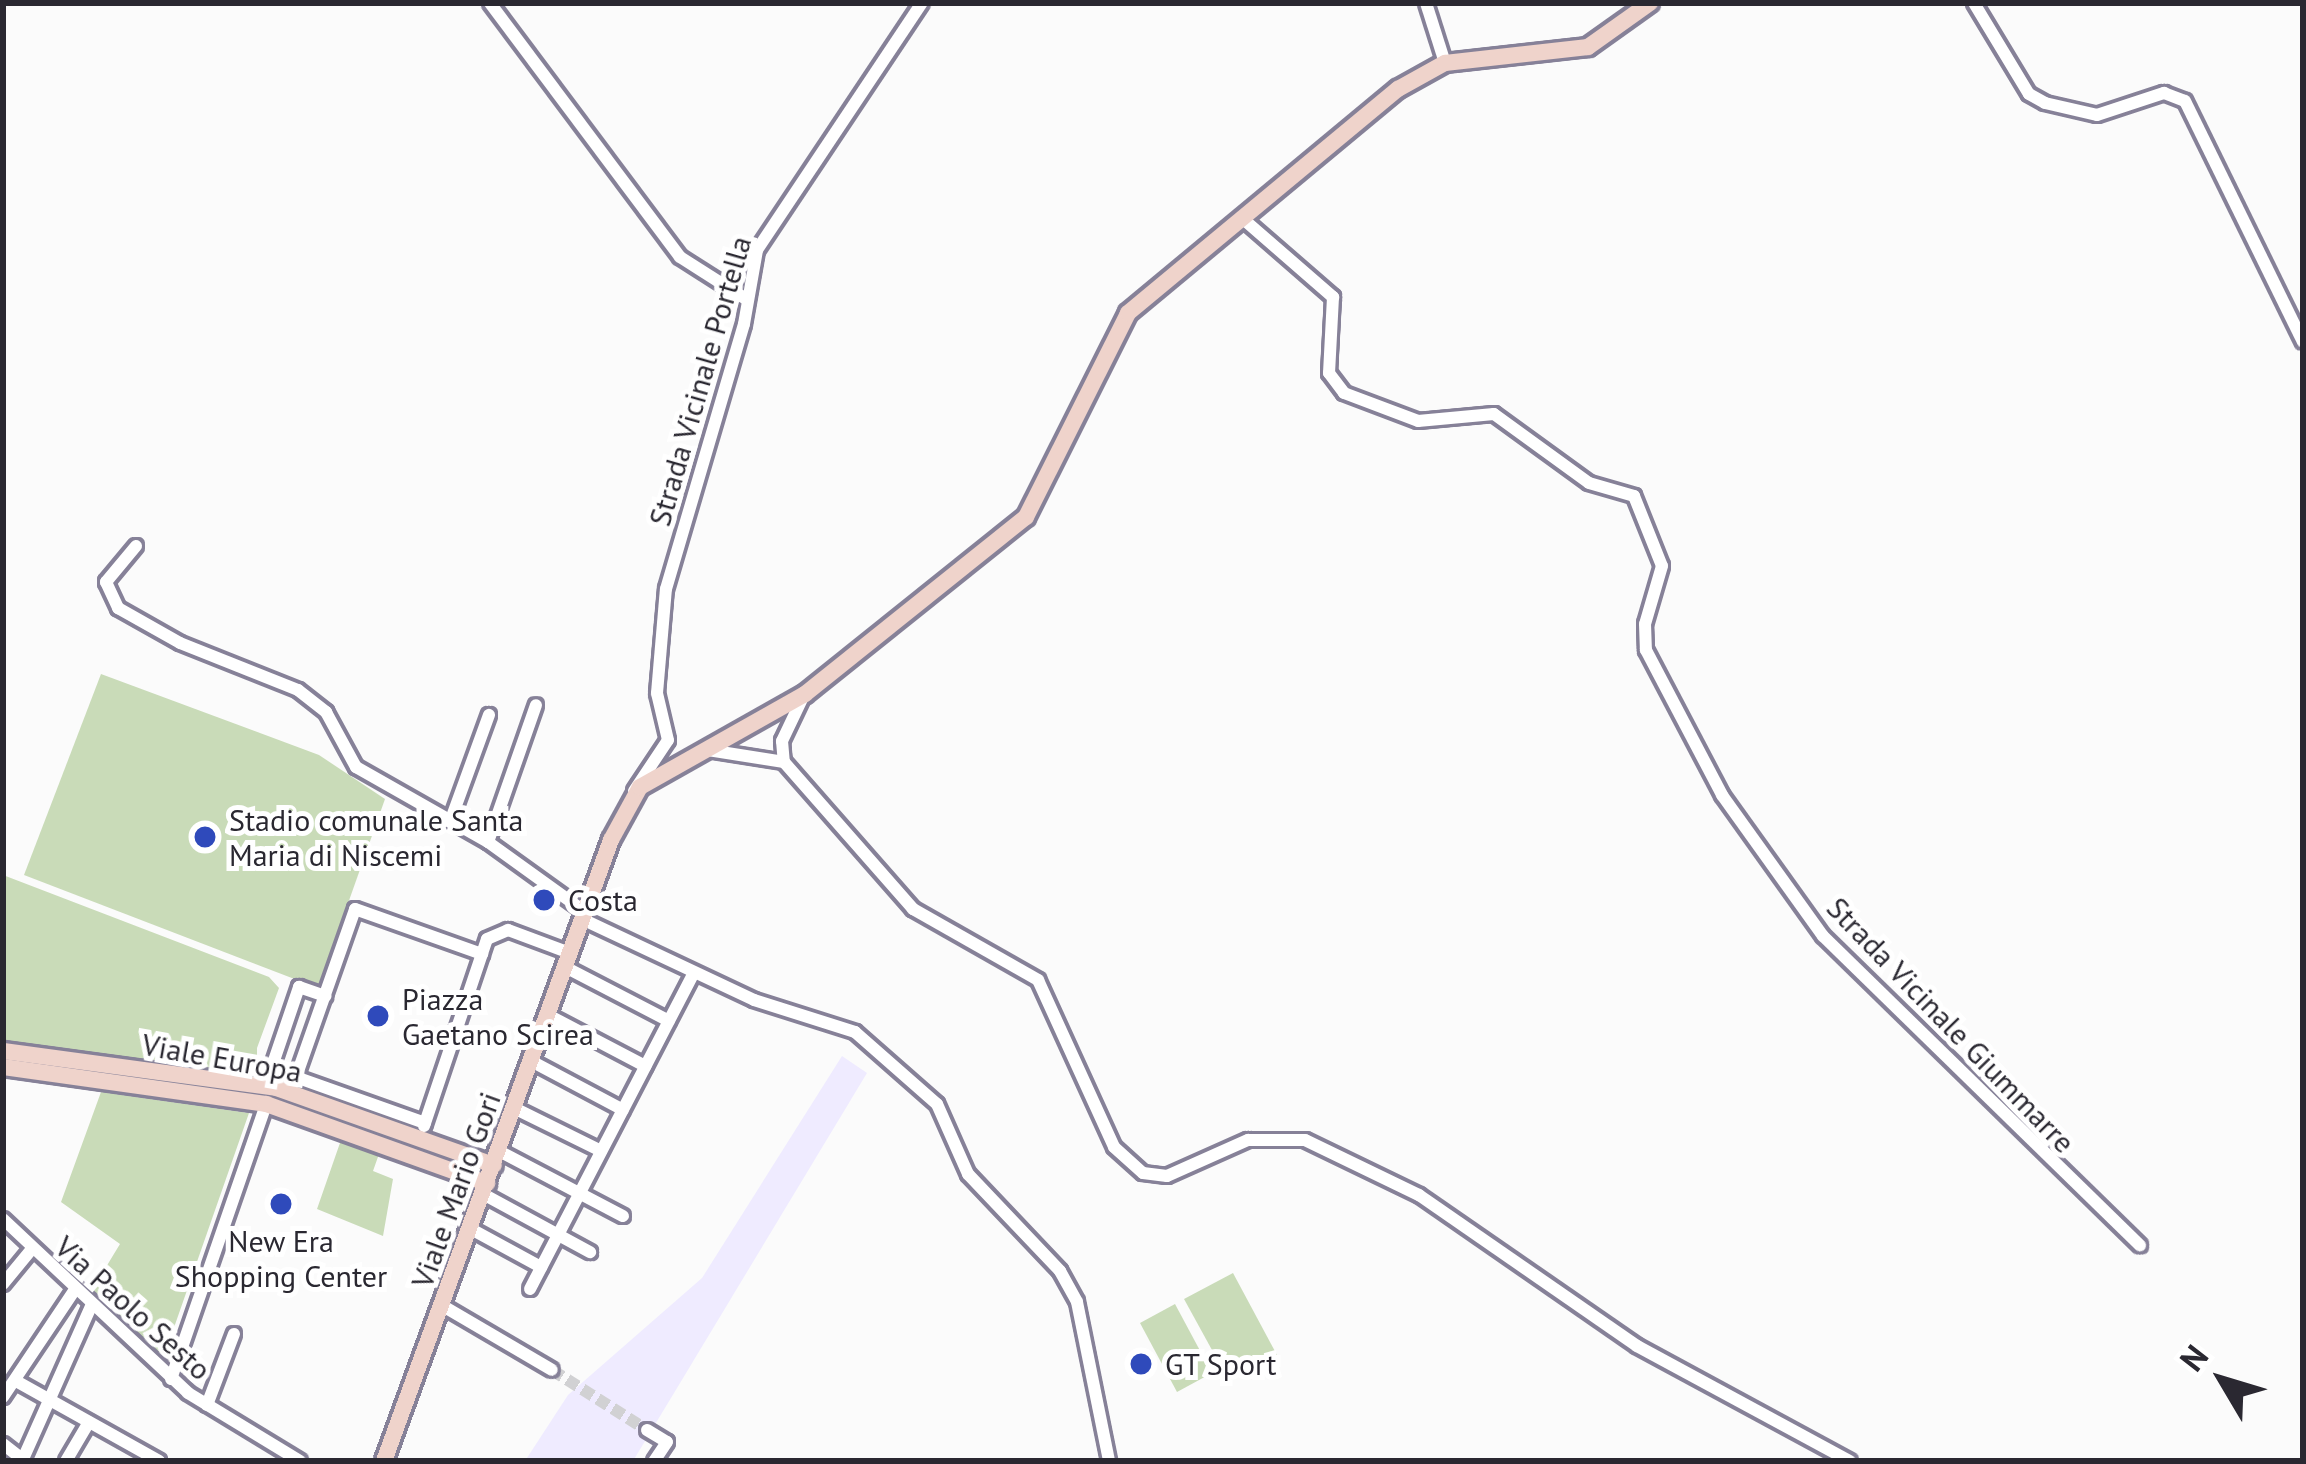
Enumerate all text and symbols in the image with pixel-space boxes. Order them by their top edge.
street label: Strada Vicinale Portella [641,232,759,530]
place label: Stadio comunale Santa Maria di Niscemi [229,802,523,872]
marker: Stadio comunale Santa Maria di Niscemi [192,824,218,850]
place label: Costa [568,882,638,918]
marker: Costa [531,887,557,913]
street label: Strada Vicinale Giummarre [1819,889,2083,1161]
place label: Piazza Gaetano Scirea [402,981,594,1052]
marker: Piazza Gaetano Scirea [365,1003,391,1029]
street label: Viale Europa [139,1026,305,1090]
street label: Viale Mario Gori [404,1087,508,1293]
marker: New Era Shopping Center [268,1191,294,1217]
place label: New Era Shopping Center [175,1223,387,1294]
street label: Via Paolo Sesto [48,1229,218,1387]
north arrow [2162,1320,2282,1440]
text: N [2170,1336,2217,1379]
place label: GT Sport [1165,1346,1278,1382]
marker: GT Sport [1128,1351,1154,1377]

